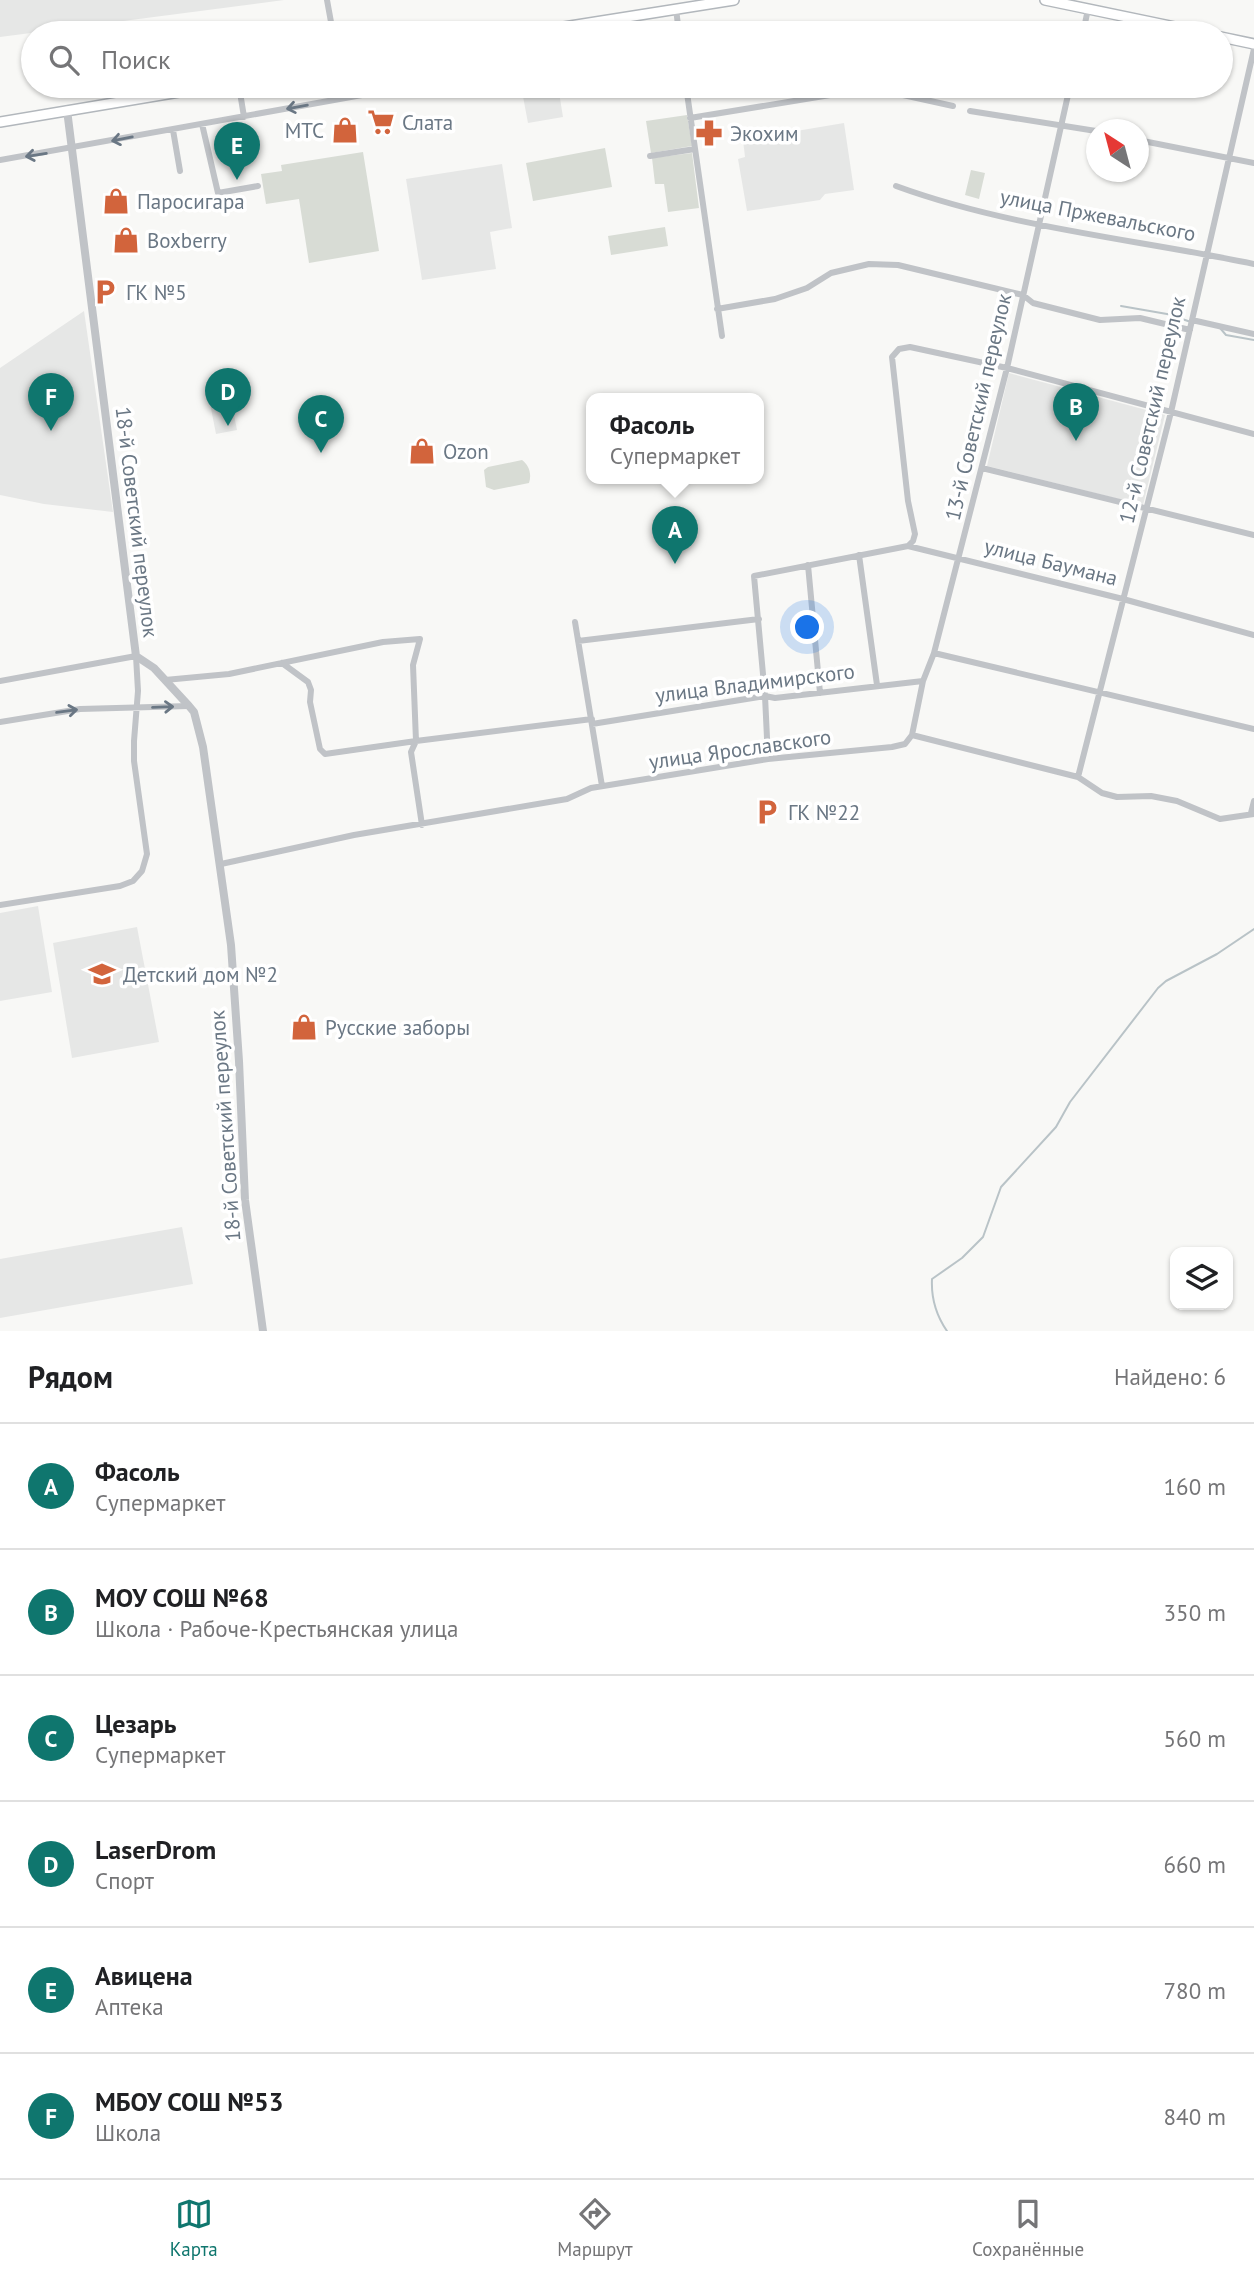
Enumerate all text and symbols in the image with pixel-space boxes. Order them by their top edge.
search box [21,21,1233,98]
icon: search [45,41,83,79]
text: Поиск [101,43,170,76]
one-way arrow [286,101,309,114]
supermarket icon: Слата [366,107,396,137]
place label: Слата [402,109,453,136]
shop icon: МТС [330,115,360,145]
place label: МТС [285,117,324,144]
pharmacy icon: Экохим [694,118,724,148]
north arrow [1086,119,1149,182]
place label: Экохим [730,120,799,147]
pin: E [214,122,260,180]
one-way arrow [111,133,134,147]
one-way arrow [25,149,47,162]
street label: улица Пржевальского [998,183,1198,247]
shop icon: Паросигара [101,186,131,216]
place label: Паросигара [137,188,245,215]
shop icon: Boxberry [111,225,141,255]
place label: Boxberry [147,227,227,254]
parking icon: ГК №5 [90,277,120,307]
place label: ГК №5 [126,279,187,306]
street label: 13-й Советский переулок [939,291,1017,523]
street label: 12-й Советский переулок [1113,294,1191,526]
pin: D [205,368,251,426]
pin: F [28,373,74,431]
pin: B [1053,383,1099,441]
popup [586,393,764,484]
pin: C [298,395,344,453]
street label: 18-й Советский переулок [109,405,165,639]
text: Фасоль [610,408,694,441]
shop icon: Ozon [407,436,437,466]
place label: Ozon [443,438,489,465]
text: Супермаркет [610,441,740,470]
pin: A [652,506,698,564]
street label: улица Баумана [981,532,1121,592]
your location [790,610,824,644]
street label: улица Владимирского [654,657,856,709]
one-way arrow [151,701,174,714]
one-way arrow [55,704,78,717]
street label: улица Ярославского [647,723,833,775]
parking icon: ГК №22 [752,797,782,827]
place label: ГК №22 [788,799,860,826]
school or university icon: Детский дом №2 [87,959,117,989]
place label: Детский дом №2 [123,961,278,988]
street label: 18-й Советский переулок [203,1009,247,1243]
shop icon: Русские заборы [289,1012,319,1042]
place label: Русские заборы [325,1014,470,1041]
map controls [1170,1247,1233,1310]
button: layers [1170,1247,1233,1310]
text: Рядом [28,1357,113,1396]
text: Найдено: 6 [1114,1362,1226,1391]
text: Фасоль [95,1455,180,1488]
text: A [44,1472,58,1501]
text: 160 m [1164,1472,1226,1501]
text: Супермаркет [95,1488,225,1517]
text: МОУ СОШ №68 [95,1581,269,1614]
text: B [44,1598,58,1627]
text: 350 m [1164,1598,1226,1627]
text: Школа · Рабоче-Крестьянская улица [95,1614,458,1643]
text: Цезарь [95,1707,176,1740]
text: C [45,1724,57,1753]
text: 560 m [1164,1724,1226,1753]
text: Супермаркет [95,1740,225,1769]
text: LaseгDrom [95,1833,216,1866]
text: D [44,1850,58,1879]
text: 660 m [1164,1850,1226,1879]
text: Спорт [95,1866,154,1895]
text: Авицена [95,1959,193,1992]
text: E [45,1976,57,2005]
text: 780 m [1164,1976,1226,2005]
text: Аптека [95,1992,164,2021]
text: МБОУ СОШ №53 [95,2085,284,2118]
text: F [45,2102,57,2131]
text: 840 m [1164,2102,1226,2131]
text: Школа [95,2118,161,2147]
tab: Карта [170,2195,218,2261]
tab: Маршрут [557,2195,633,2261]
tab: Сохранённые [972,2195,1084,2261]

